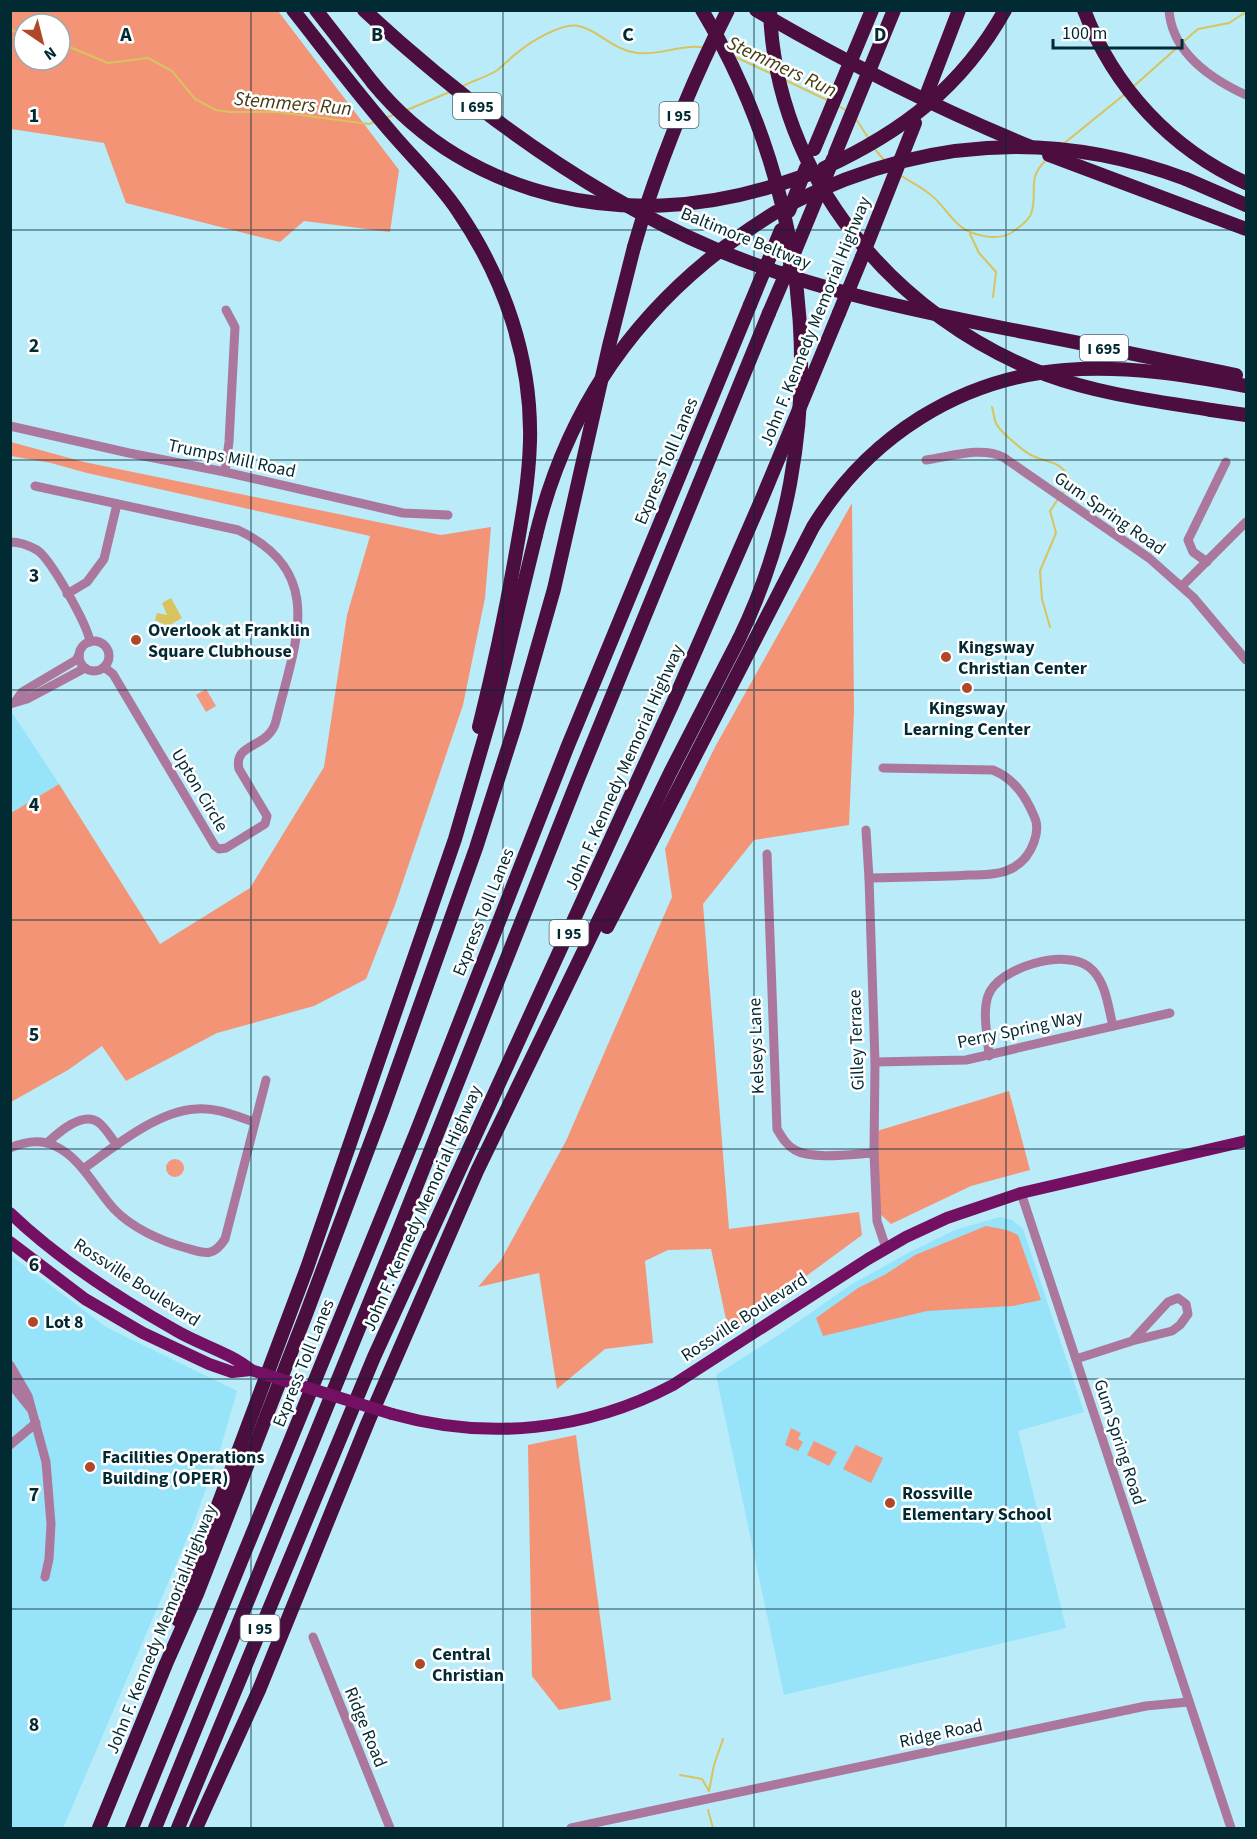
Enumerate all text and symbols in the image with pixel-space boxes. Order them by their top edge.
north arrow [12,12,72,72]
scale bar [1053,12,1182,50]
text: A [119,21,132,49]
text: B [371,21,383,49]
text: C [622,21,634,49]
text: D [874,21,886,49]
text: 100 m [1062,21,1107,46]
water label: Stemmers Run [722,29,841,105]
text: N [39,41,61,66]
water label: Stemmers Run [233,85,353,123]
road number: I 695 [453,93,501,119]
text: 1 [29,102,39,130]
road number: I 95 [660,102,698,128]
street label: John F. Kennedy Memorial Highway [754,192,877,450]
street label: Baltimore Beltway [677,201,815,276]
text: 2 [29,332,39,360]
road number: I 695 [1080,335,1128,361]
street label: Express Toll Lanes [628,394,704,529]
street label: Trumps Mill Road [166,433,298,484]
street label: Gum Spring Road [1049,466,1170,561]
text: 3 [29,562,39,590]
place label: Overlook at Franklin Square Clubhouse [148,618,310,664]
marker: Overlook at Franklin Square Clubhouse [129,633,143,647]
place label: Kingsway Christian Center [958,635,1088,681]
street label: John F. Kennedy Memorial Highway [559,640,690,894]
marker: Kingsway Christian Center [939,650,953,664]
marker: Kingsway Learning Center [960,681,974,695]
place label: Kingsway Learning Center [904,696,1031,742]
street label: Upton Circle [165,744,234,837]
text: 4 [29,791,40,819]
street label: Express Toll Lanes [446,845,520,980]
road number: I 95 [550,920,588,946]
street label: Gilley Terrace [842,989,871,1091]
street label: Kelseys Lane [742,997,771,1095]
street label: Perry Spring Way [955,1004,1086,1055]
text: 5 [29,1021,39,1049]
street label: John F. Kennedy Memorial Highway [357,1081,488,1335]
street label: Rossville Boulevard [69,1232,205,1333]
text: 6 [29,1251,39,1279]
street label: Rossville Boulevard [676,1267,812,1368]
street label: Express Toll Lanes [266,1296,340,1431]
place label: Lot 8 [45,1310,84,1335]
marker: Lot 8 [26,1315,40,1329]
street label: Gum Spring Road [1087,1376,1152,1508]
place label: Facilities Operations Building (OPER) [102,1445,264,1491]
marker: Facilities Operations Building (OPER) [83,1460,97,1474]
text: 7 [29,1481,39,1509]
place label: Rossville Elementary School [902,1481,1052,1527]
marker: Rossville Elementary School [883,1496,897,1510]
street label: John F. Kennedy Memorial Highway [100,1500,223,1758]
road number: I 95 [240,1615,280,1641]
place label: Central Christian [432,1642,504,1688]
marker: Central Christian [413,1657,427,1671]
street label: Ridge Road [338,1683,393,1771]
text: 8 [29,1711,39,1739]
street label: Ridge Road [897,1712,985,1755]

